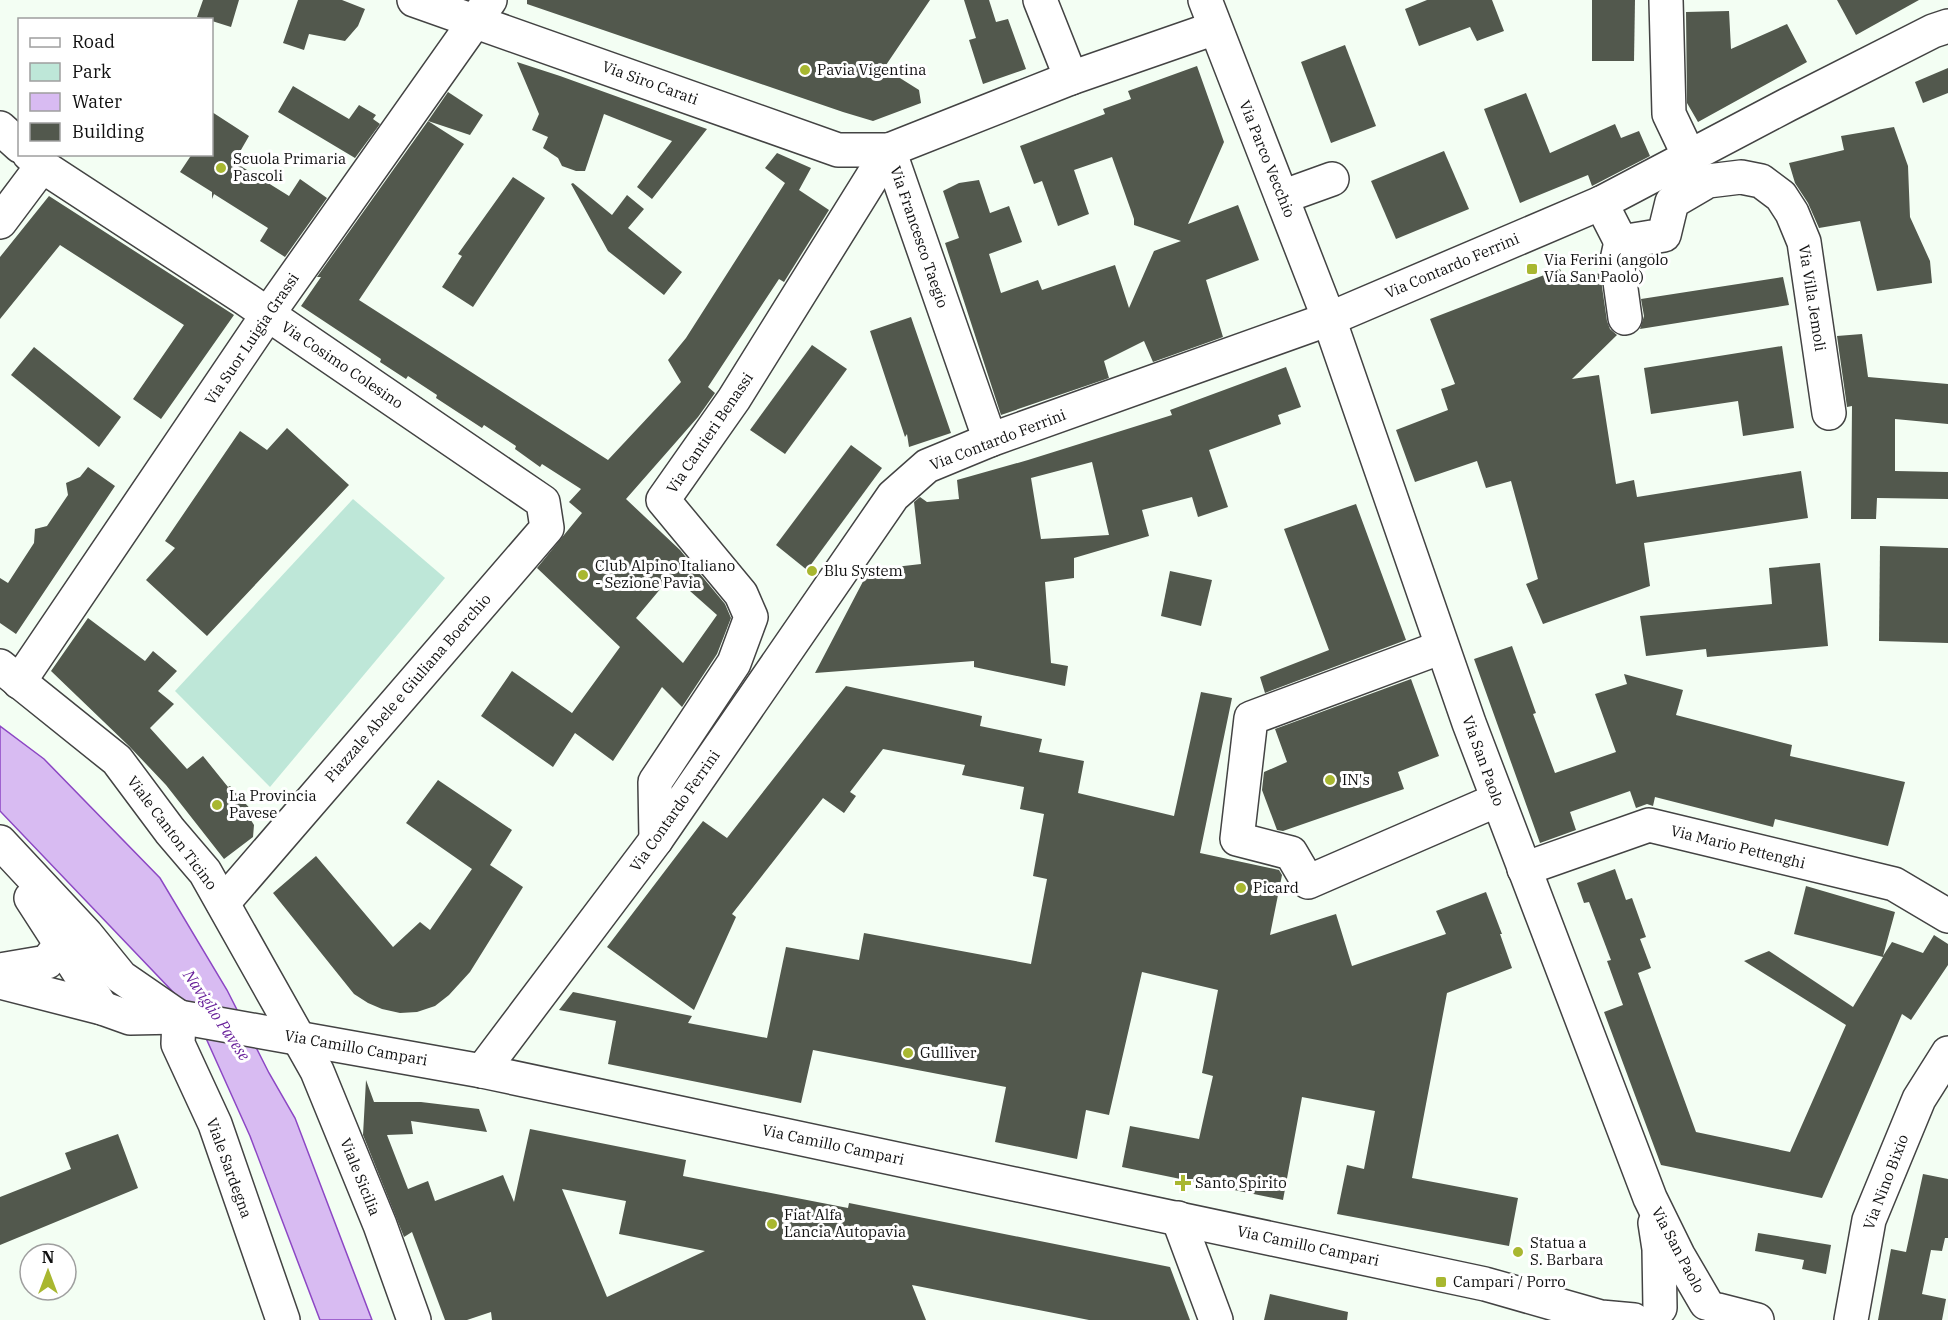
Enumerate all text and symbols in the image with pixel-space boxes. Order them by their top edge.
legend [18,18,213,156]
text: Road [72,30,115,53]
street label: Via Siro Carati [600,56,701,109]
text: Park [72,60,112,83]
place label: Pavia Vigentina [817,60,926,79]
marker: Pavia Vigentina [798,63,812,77]
text: Water [72,90,122,113]
street label: Via Parco Vecchio [1235,97,1300,220]
text: Building [72,120,144,143]
place label: Scuola Primaria Pascoli [233,149,346,185]
marker: Scuola Primaria Pascoli [214,161,228,175]
street label: Via Francesco Taegio [886,163,953,310]
street label: Via Contardo Ferrini [1382,229,1522,302]
street label: Via Villa Jemoli [1795,243,1830,353]
place label: Via Ferini (angolo Via San Paolo) [1544,250,1668,286]
marker: Via Ferini (angolo Via San Paolo) [1525,262,1539,276]
street label: Via Suor Luigia Grassi [200,269,303,408]
street label: Via Cosimo Colesino [278,317,407,412]
street label: Via Cantieri Benassi [662,369,757,497]
street label: Via Contardo Ferrini [927,405,1069,474]
place label: Club Alpino Italiano - Sezione Pavia [595,556,735,592]
place label: Blu System [824,561,903,580]
marker: Blu System [805,564,819,578]
marker: Club Alpino Italiano - Sezione Pavia [576,568,590,582]
street label: Piazzale Abele e Giuliana Boerchio [320,589,495,786]
street label: Via San Paolo [1458,713,1509,809]
street label: Via Contardo Ferrini [626,746,724,875]
place label: IN's [1342,770,1370,789]
street label: Viale Canton Ticino [123,772,221,893]
marker: IN's [1323,773,1337,787]
place label: La Provincia Pavese [229,786,317,822]
marker: La Provincia Pavese [210,798,224,812]
street label: Via Mario Pettenghi [1669,821,1808,872]
place label: Picard [1253,878,1299,897]
marker: Picard [1234,881,1248,895]
water label: Naviglio Pavese [179,965,255,1064]
street label: Via Camillo Campari [283,1026,429,1069]
place label: Gulliver [920,1043,977,1062]
marker: Gulliver [901,1046,915,1060]
street label: Viale Sardegna [203,1115,256,1221]
street label: Via Camillo Campari [760,1120,906,1169]
street label: Via Nino Bixio [1859,1132,1912,1232]
street label: Viale Sicilia [336,1135,385,1218]
place label: Santo Spirito [1195,1173,1287,1192]
marker: Santo Spirito [1176,1176,1190,1190]
street label: Via San Paolo [1648,1203,1709,1296]
place label: Fiat Alfa Lancia Autopavia [784,1205,906,1241]
marker: Fiat Alfa Lancia Autopavia [765,1217,779,1231]
street label: Via Camillo Campari [1235,1221,1381,1270]
place label: Statua a S. Barbara [1530,1233,1603,1269]
north arrow [18,1242,78,1302]
marker: Statua a S. Barbara [1511,1245,1525,1259]
text: N [42,1247,54,1267]
place label: Campari / Porro [1453,1272,1566,1291]
marker: Campari / Porro [1434,1275,1448,1289]

